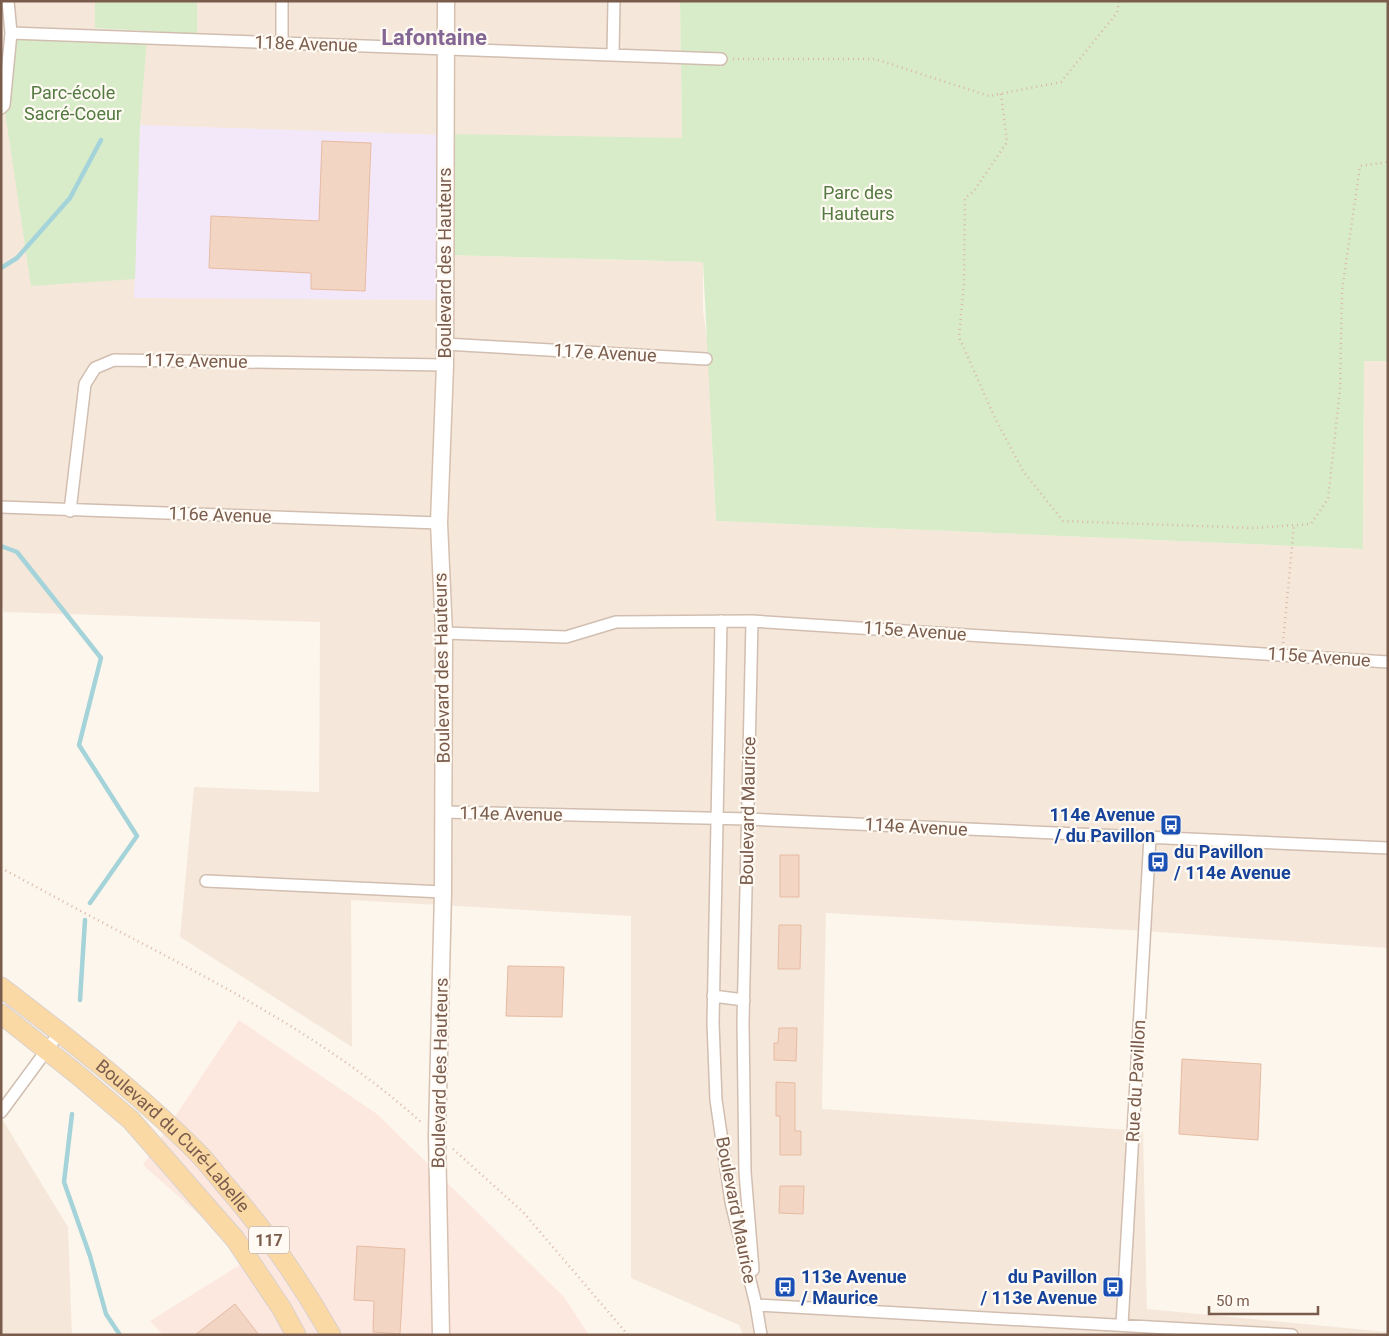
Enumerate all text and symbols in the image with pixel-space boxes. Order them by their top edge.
district label: Lafontaine [381,25,487,50]
street label: 118e Avenue [254,31,358,56]
park label: Parc-école Sacré-Coeur [24,82,122,124]
street label: Boulevard des Hauteurs [434,168,455,358]
park label: Parc des Hauteurs [821,182,895,224]
street label: 117e Avenue [553,339,657,366]
street label: 117e Avenue [144,349,248,372]
street label: 116e Avenue [168,502,272,527]
street label: Boulevard des Hauteurs [429,572,454,764]
street label: 115e Avenue [863,616,967,645]
street label: 115e Avenue [1267,642,1371,671]
street label: Boulevard Maurice [736,736,759,886]
street label: 114e Avenue [459,802,563,825]
place label: 114e Avenue / du Pavillon [1050,804,1155,846]
street label: 114e Avenue [864,813,968,840]
bus stop icon: 114e Avenue / du Pavillon [1159,813,1183,837]
place label: du Pavillon / 114e Avenue [1173,841,1291,883]
bus stop icon: du Pavillon / 114e Avenue [1146,850,1170,874]
street label: Boulevard des Hauteurs [427,977,452,1169]
street label: Rue du Pavillon [1122,1019,1149,1143]
street label: Boulevard du Curé-Labelle [92,1055,255,1216]
street label: Boulevard Maurice [712,1135,761,1285]
road number: 117 [249,1226,289,1254]
place label: 113e Avenue / Maurice [800,1266,907,1308]
place label: du Pavillon / 113e Avenue [979,1266,1097,1308]
bus stop icon: 113e Avenue / Maurice [773,1275,797,1299]
bus stop icon: du Pavillon / 113e Avenue [1101,1275,1125,1299]
scale bar [1209,1284,1318,1316]
text: 50 m [1216,1292,1250,1310]

